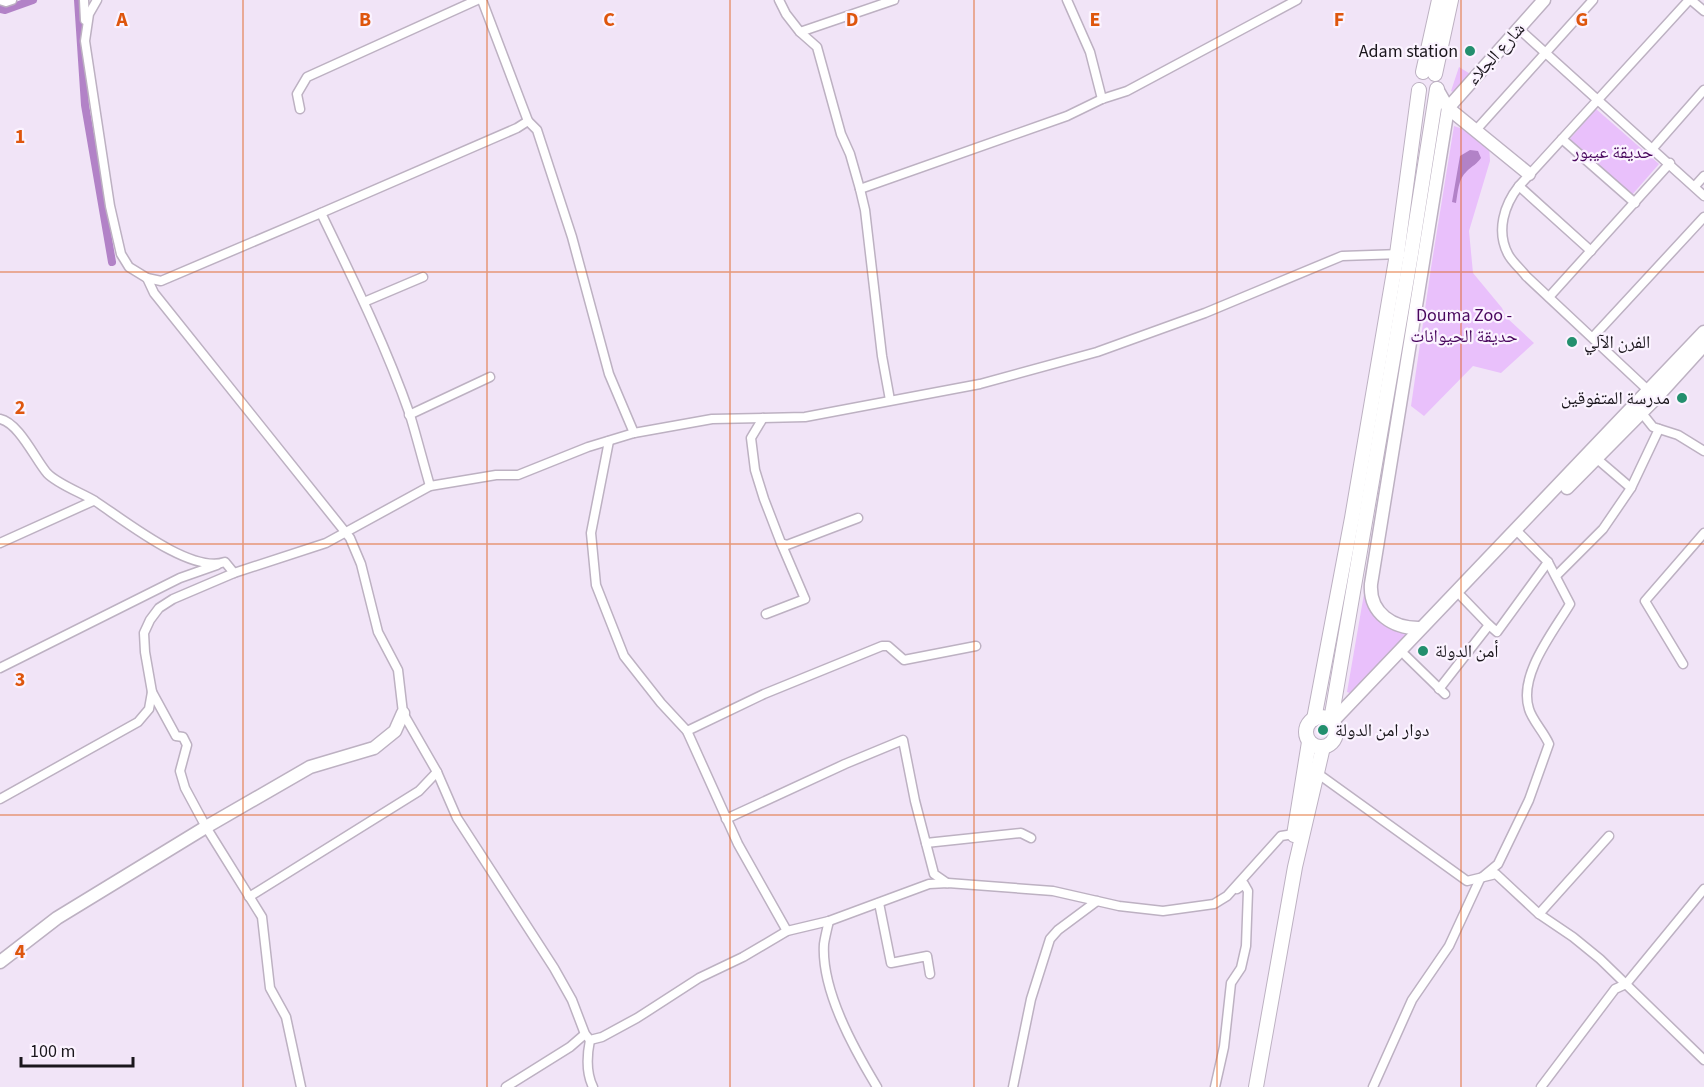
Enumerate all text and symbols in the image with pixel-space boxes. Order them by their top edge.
text: A [115,6,128,34]
text: B [359,6,371,34]
text: C [603,6,615,34]
text: D [846,6,858,34]
text: E [1090,6,1100,34]
text: F [1334,6,1344,34]
text: G [1576,6,1588,34]
street label: شارع الجلاء [1461,17,1531,91]
place label: Adam station [1359,39,1458,64]
marker: Adam station [1463,44,1477,58]
text: 1 [15,123,25,151]
park label: حديقة عيبور [1571,140,1654,165]
park label: Douma Zoo - حديقة الحيوانات [1410,303,1518,349]
place label: الفرن الآلي [1584,330,1650,356]
marker: الفرن الآلي [1565,335,1579,349]
place label: مدرسة المتفوقين [1561,386,1670,411]
marker: مدرسة المتفوقين [1675,391,1689,405]
text: 2 [15,394,25,422]
place label: أمن الدولة [1435,639,1499,664]
marker: أمن الدولة [1416,644,1430,658]
text: 3 [15,666,25,694]
place label: دوار امن الدولة [1335,718,1429,743]
marker: دوار امن الدولة [1316,723,1330,737]
text: 4 [15,938,26,966]
scale bar [21,1030,134,1068]
text: 100 m [30,1039,75,1064]

